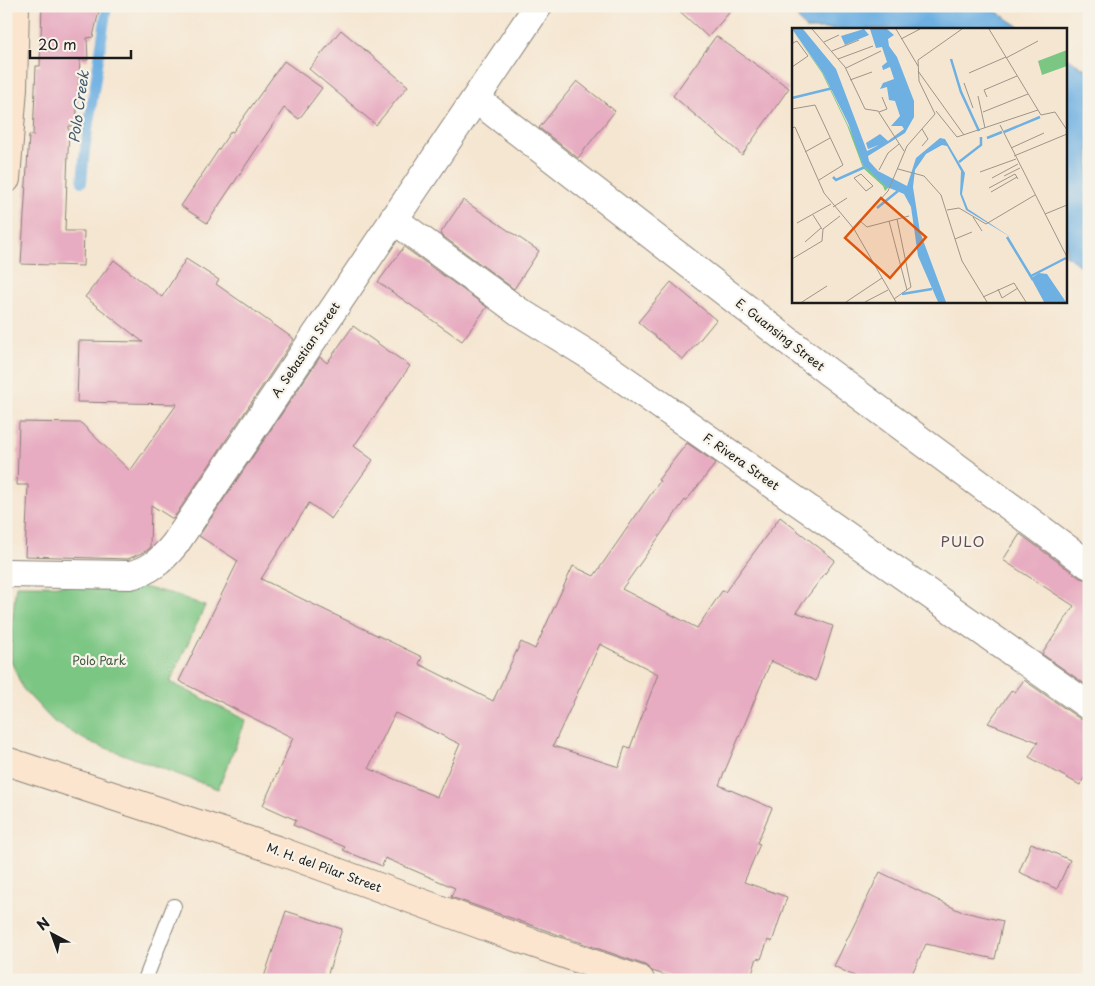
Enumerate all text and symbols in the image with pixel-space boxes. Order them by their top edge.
scale bar [30,28,131,60]
inset map [792,28,1068,302]
text: 20 m [38,32,77,55]
water label: Polo Creek [63,68,94,144]
street label: E. Guansing Street [732,294,829,375]
street label: A. Sebastian Street [266,298,344,401]
street label: F. Rivera Street [700,428,783,494]
district label: PULO [940,529,986,552]
park label: Polo Park [72,651,126,669]
street label: M. H. del Pilar Street [264,838,384,896]
north arrow [28,908,78,958]
text: N [32,912,54,935]

